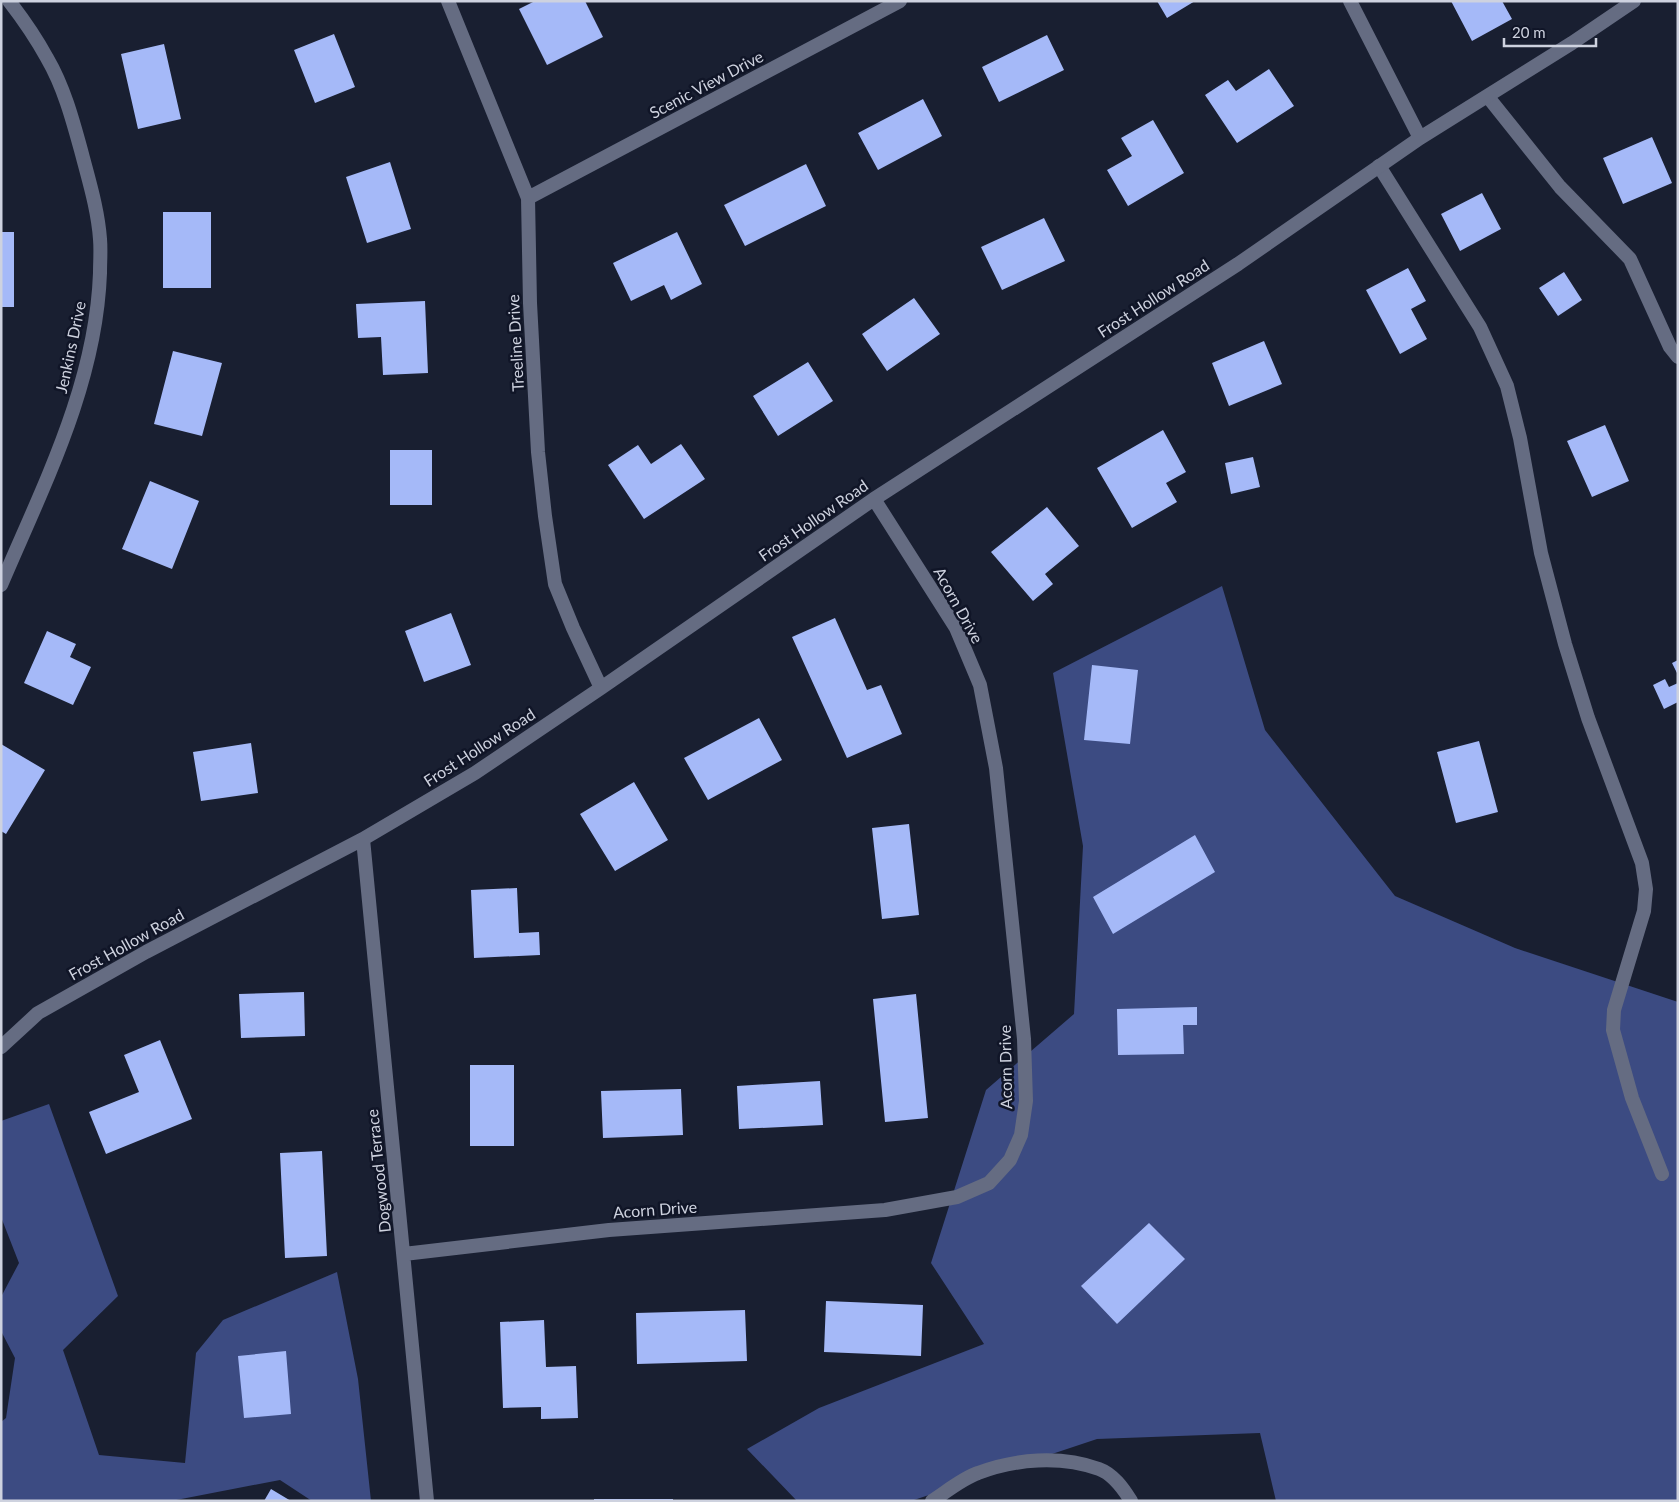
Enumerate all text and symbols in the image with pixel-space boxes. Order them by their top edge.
scale bar [1504,15,1596,47]
text: 20 m [1512,23,1546,41]
street label: Scenic View Drive [646,46,766,122]
street label: Frost Hollow Road [1094,255,1212,341]
street label: Treeline Drive [503,294,527,392]
street label: Jenkins Drive [51,299,89,395]
street label: Frost Hollow Road [755,475,871,565]
street label: Acorn Drive [930,564,988,646]
street label: Frost Hollow Road [420,704,538,790]
street label: Frost Hollow Road [65,904,187,984]
street label: Acorn Drive [995,1025,1015,1109]
street label: Dogwood Terrace [362,1108,394,1234]
street label: Acorn Drive [612,1197,698,1221]

